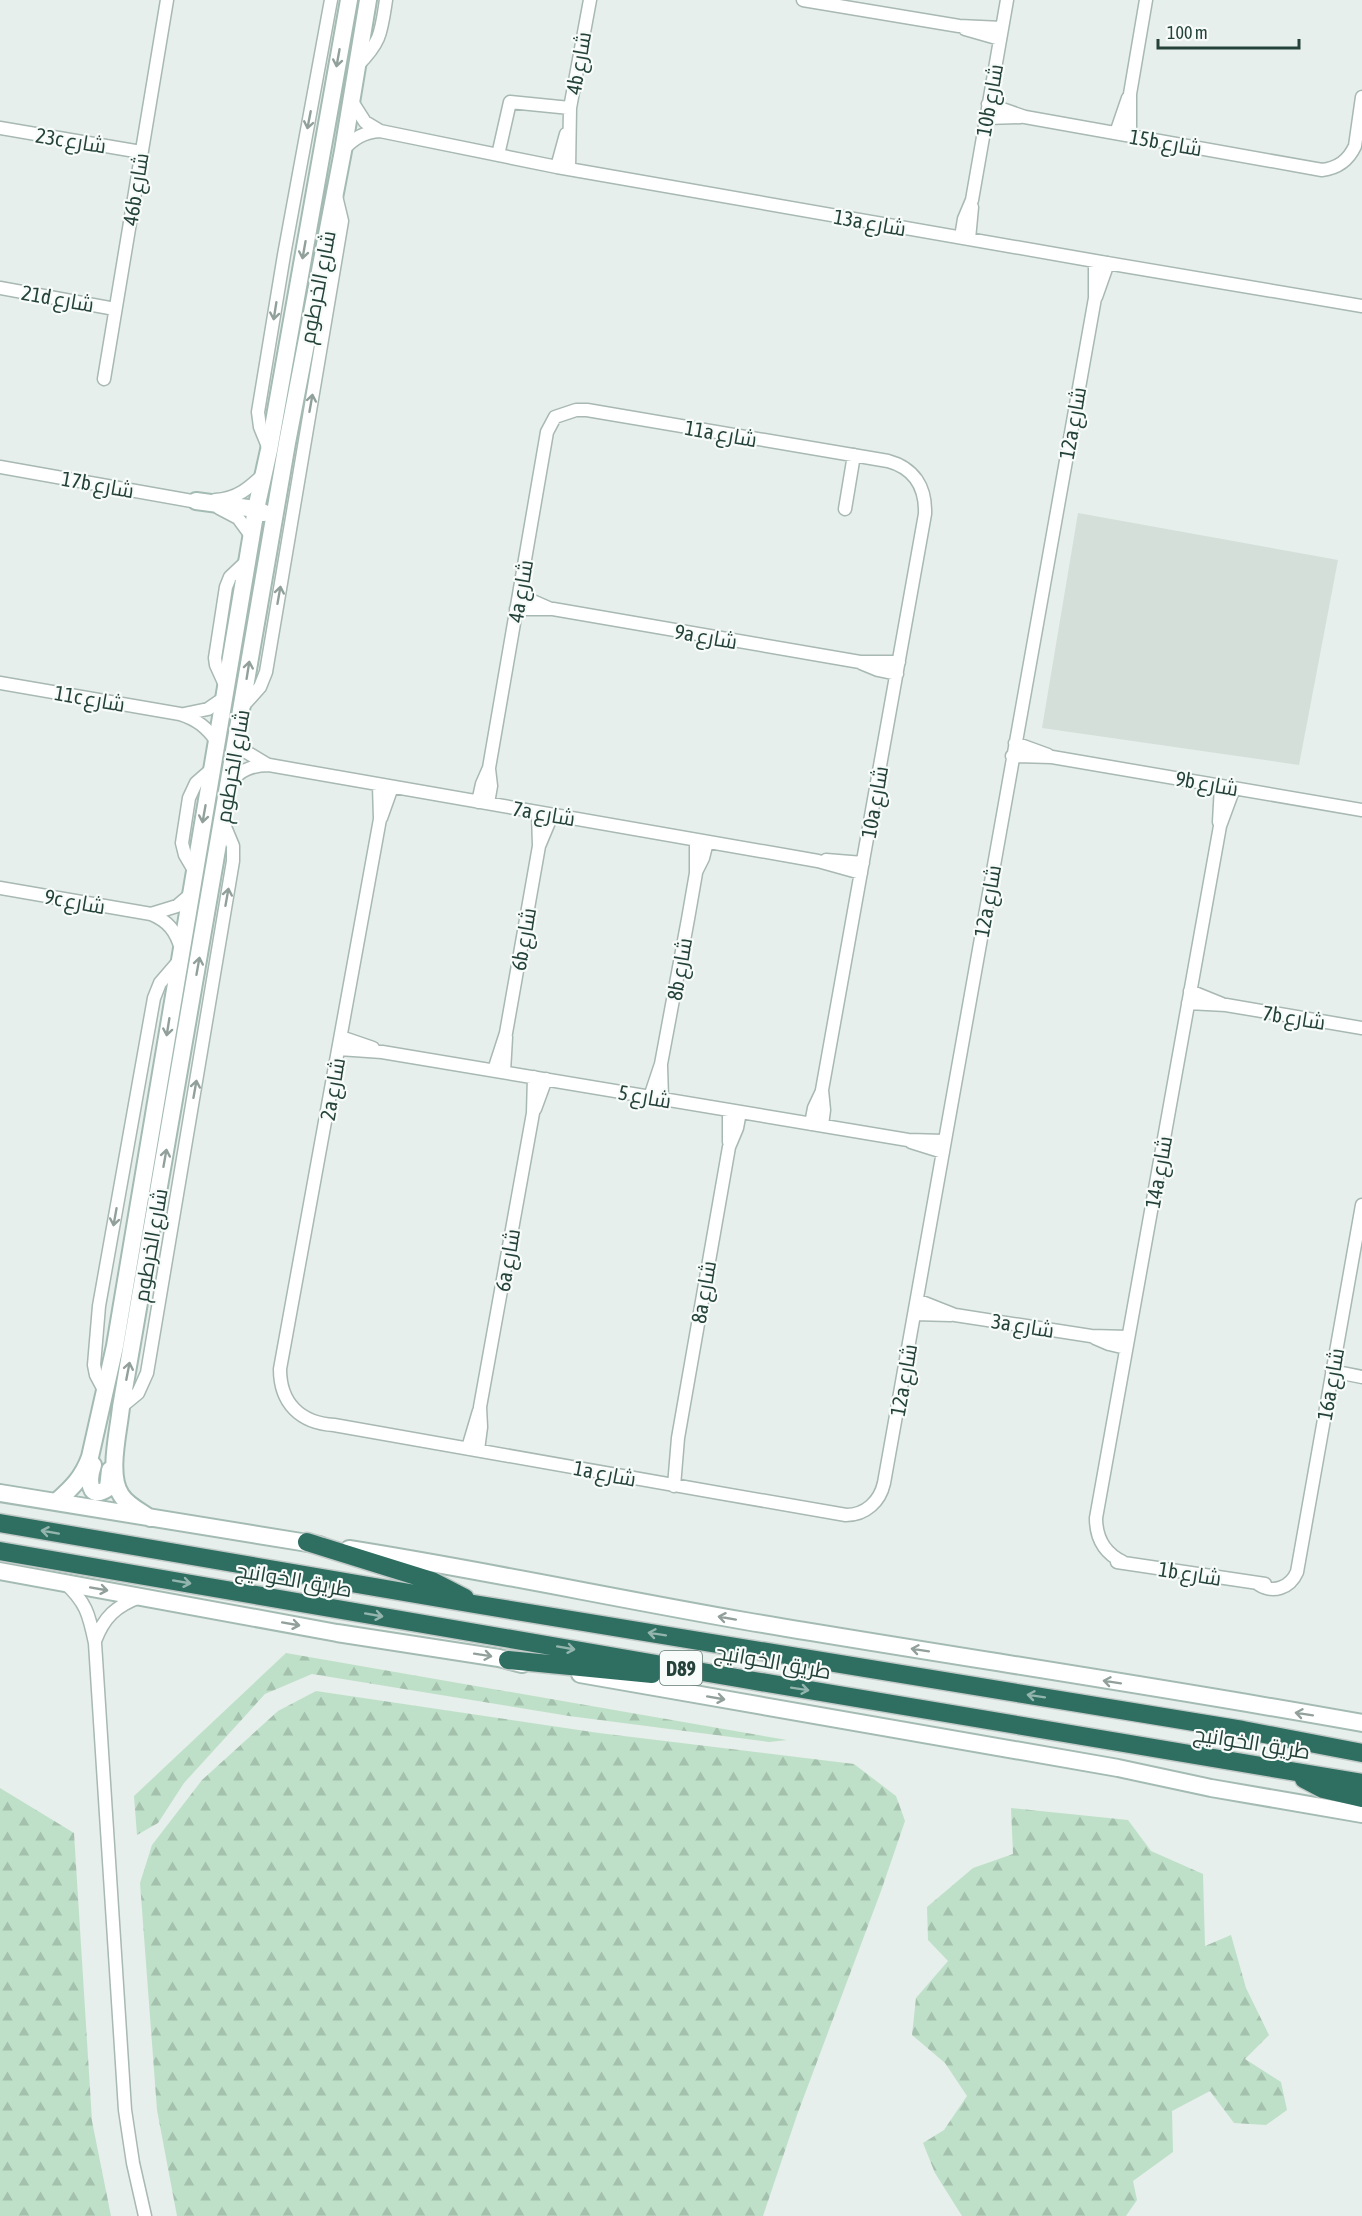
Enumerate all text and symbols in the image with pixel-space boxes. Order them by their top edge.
scale bar [1158,12,1299,50]
text: 100 m [1167,22,1208,43]
street label: 4b شارع [561,30,598,97]
one-way arrow [332,47,343,67]
street label: 10b شارع [971,62,1010,139]
one-way arrow [303,109,314,129]
street label: 23c شارع [34,123,108,160]
street label: 15b شارع [1127,124,1204,163]
street label: 46b شارع [117,151,156,228]
street label: 13a شارع [831,204,908,243]
street label: شارع الخرطوم [294,228,343,346]
one-way arrow [298,239,309,259]
street label: 21d شارع [19,280,96,319]
one-way arrow [269,301,280,321]
street label: 12a شارع [1054,385,1093,462]
one-way arrow [306,393,317,413]
street label: 11a شارع [682,415,759,454]
street label: 17b شارع [59,466,136,505]
street label: 4a شارع [503,558,540,625]
one-way arrow [274,586,285,605]
street label: 9a شارع [672,619,739,656]
one-way arrow [243,661,254,681]
street label: 11c شارع [52,680,127,719]
street label: شارع الخرطوم [210,707,257,825]
street label: 10a شارع [856,764,895,841]
street label: 9b شارع [1173,766,1240,803]
street label: 7a شارع [510,796,577,833]
one-way arrow [199,803,210,823]
street label: 12a شارع [969,863,1008,940]
street label: 9c شارع [42,884,107,921]
one-way arrow [222,888,233,907]
street label: 6b شارع [506,906,543,973]
street label: 8b شارع [662,936,699,1003]
one-way arrow [193,957,204,976]
street label: 7b شارع [1260,1000,1327,1037]
one-way arrow [163,1016,174,1036]
street label: 2a شارع [315,1056,352,1123]
one-way arrow [189,1080,200,1099]
street label: شارع 5 [616,1080,673,1115]
street label: 14a شارع [1140,1134,1179,1211]
one-way arrow [160,1149,171,1169]
street label: شارع الخرطوم [128,1186,175,1304]
one-way arrow [109,1207,120,1226]
street label: 6a شارع [490,1227,527,1294]
street label: 8a شارع [686,1259,723,1326]
street label: 3a شارع [989,1308,1056,1345]
street label: 12a شارع [885,1342,924,1419]
street label: 16a شارع [1312,1346,1351,1423]
one-way arrow [123,1362,135,1381]
street label: 1a شارع [571,1455,638,1494]
one-way arrow [41,1526,60,1537]
street label: 1b شارع [1156,1556,1223,1593]
street label: طريق الخوانيج [233,1557,354,1604]
one-way arrow [172,1577,191,1588]
one-way arrow [89,1584,108,1595]
one-way arrow [364,1610,383,1621]
one-way arrow [718,1612,738,1623]
one-way arrow [280,1619,300,1630]
one-way arrow [647,1628,667,1639]
street label: طريق الخوانيج [712,1639,833,1686]
one-way arrow [556,1643,576,1654]
one-way arrow [910,1644,930,1655]
one-way arrow [473,1650,492,1661]
road number: D89 [660,1651,702,1685]
one-way arrow [1103,1676,1122,1687]
one-way arrow [789,1684,809,1695]
one-way arrow [1026,1690,1046,1701]
one-way arrow [706,1693,725,1704]
one-way arrow [1295,1708,1315,1719]
street label: طريق الخوانيج [1192,1721,1312,1766]

